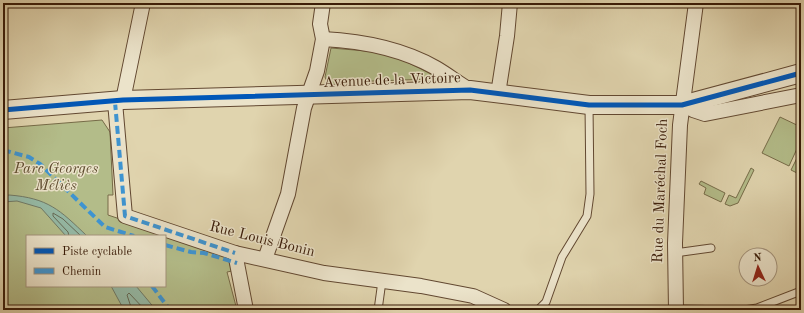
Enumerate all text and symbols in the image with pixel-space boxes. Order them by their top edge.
street label: Avenue de la Victoire [323,71,461,91]
street label: Rue du Maréchal Foch [651,119,671,263]
park label: Parc Georges Méliès [13,162,98,194]
street label: Rue Louis Bonin [208,220,316,260]
legend [26,235,166,287]
text: Piste cyclable [62,246,132,258]
north arrow [738,247,778,287]
text: N [753,253,763,264]
text: Chemin [62,266,102,278]

